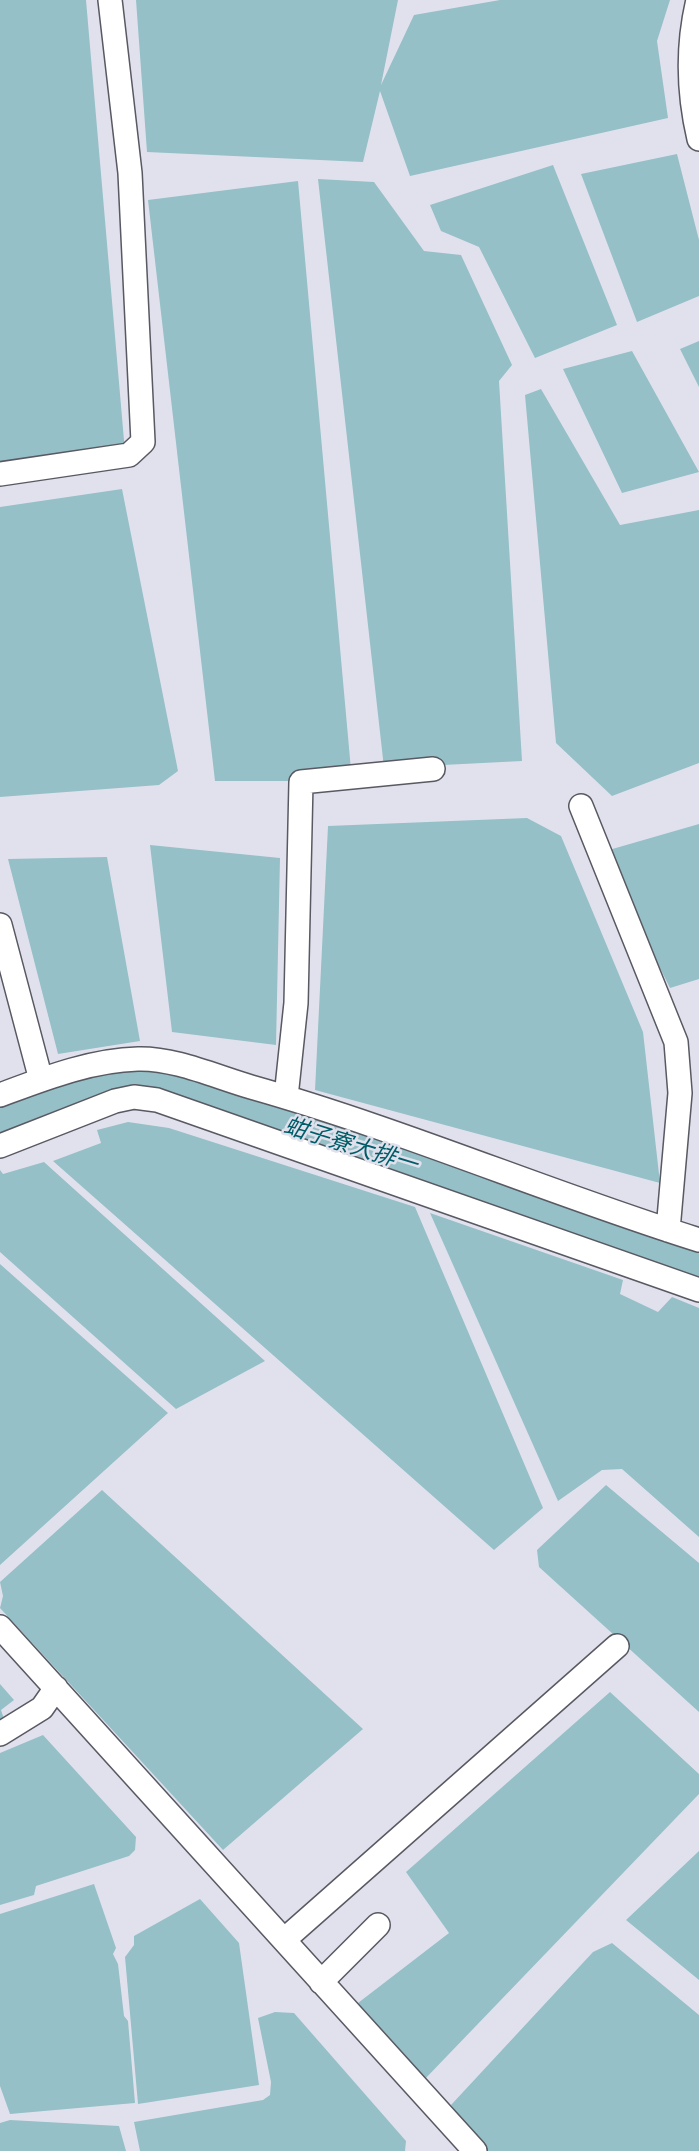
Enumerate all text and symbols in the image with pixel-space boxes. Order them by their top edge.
water label: 蚶子寮大排一 [281,1112,421,1178]

